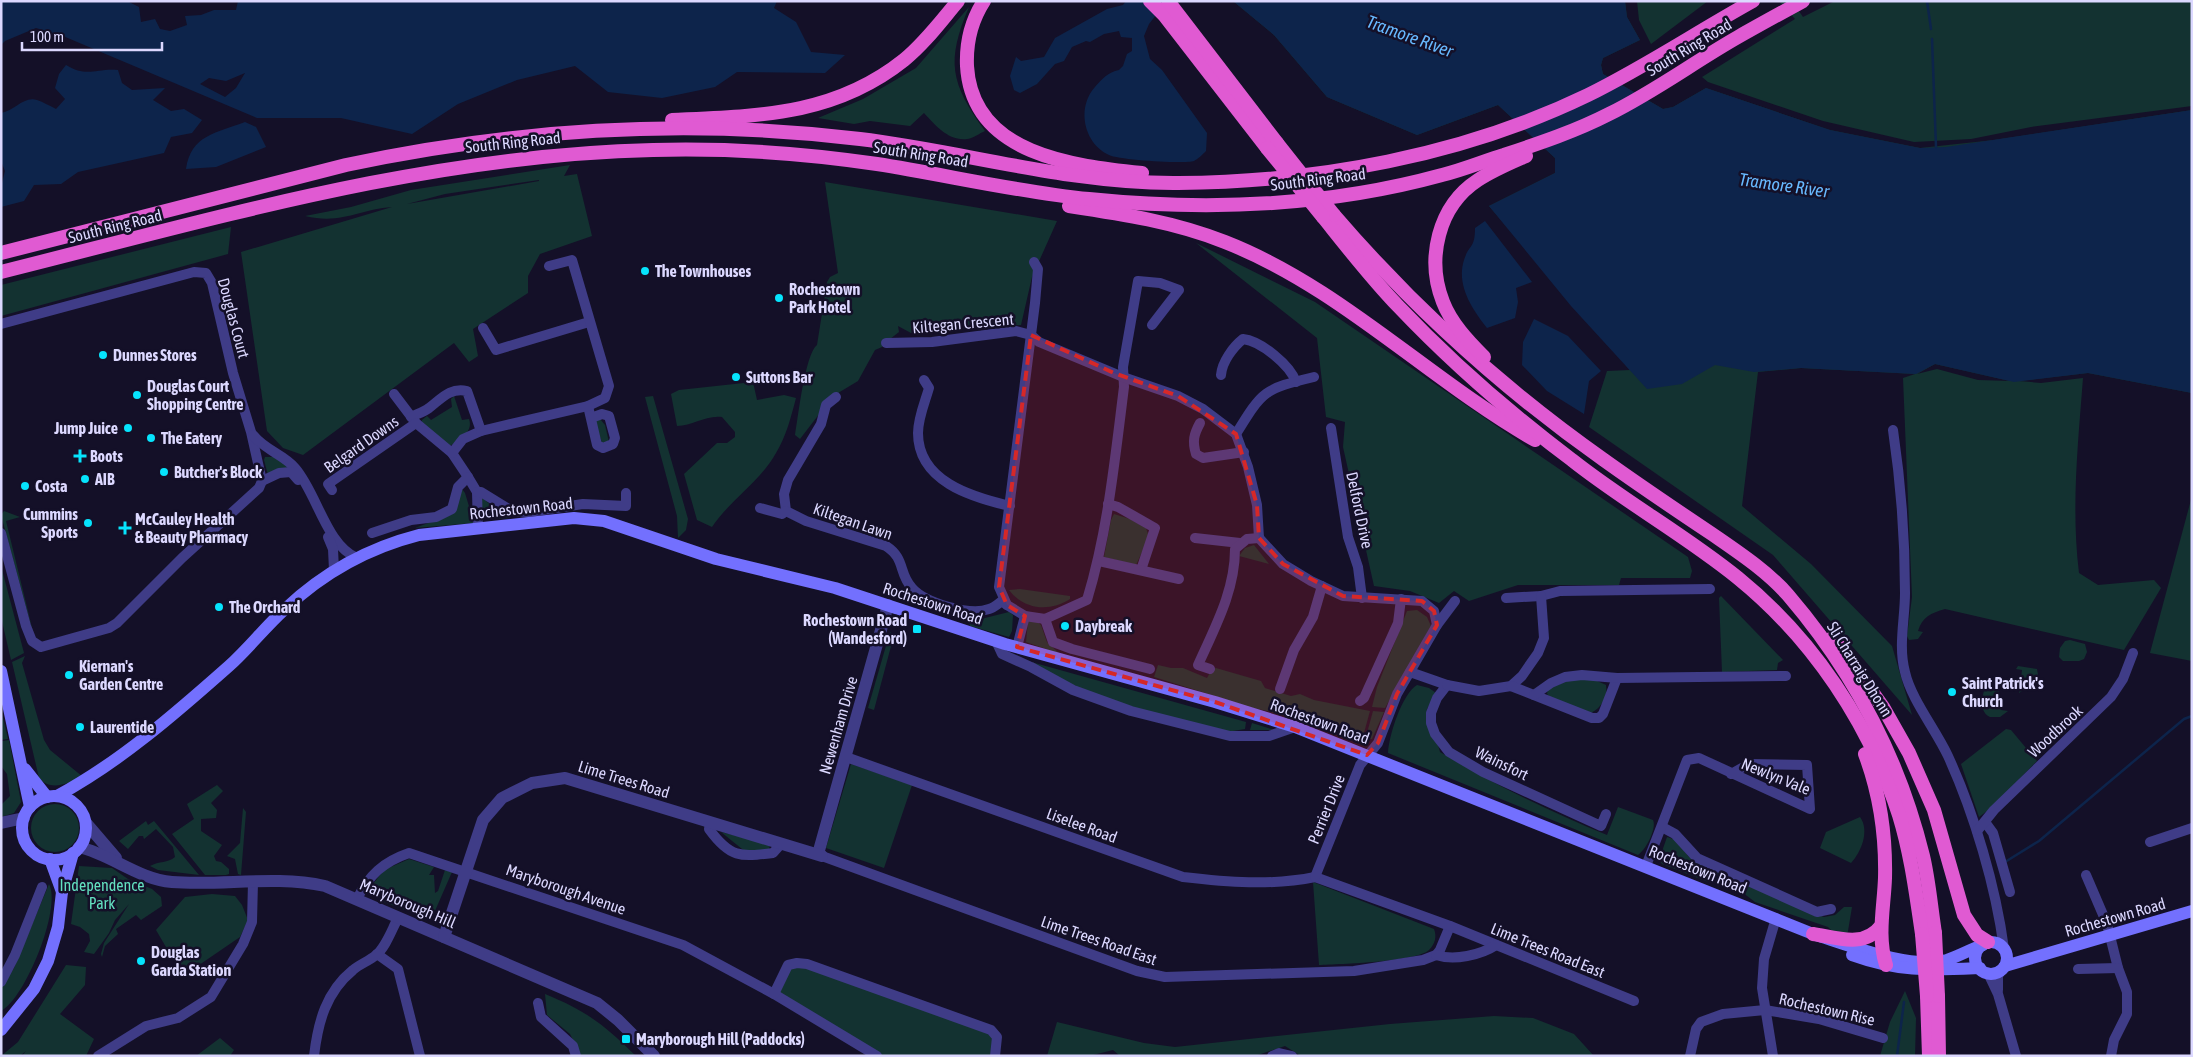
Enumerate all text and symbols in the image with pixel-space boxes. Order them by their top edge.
water label: Tramore River [1364,11,1457,62]
street label: South Ring Road [1643,15,1735,80]
scale bar [22,20,162,52]
text: 100 m [30,28,64,45]
street label: South Ring Road [465,128,562,157]
street label: South Ring Road [872,138,970,171]
street label: South Ring Road [1269,164,1367,195]
water label: Tramore River [1738,168,1831,202]
street label: South Ring Road [66,206,164,247]
place label: The Townhouses [655,262,752,280]
marker: The Townhouses [639,265,651,277]
street label: Douglas Court [214,276,253,361]
place label: Rochestown Park Hotel [789,280,860,316]
marker: Rochestown Park Hotel [773,292,785,304]
street label: Kiltegan Crescent [912,310,1015,337]
place label: Dunnes Stores [113,346,197,364]
marker: Dunnes Stores [97,349,109,361]
place label: Suttons Bar [746,368,813,386]
marker: Suttons Bar [730,371,742,383]
place label: Douglas Court Shopping Centre [147,377,244,413]
marker: Douglas Court Shopping Centre [131,389,143,401]
street label: Belgard Downs [320,412,403,477]
place label: Jump Juice [53,419,118,437]
marker: Jump Juice [122,422,134,434]
place label: The Eatery [161,429,223,447]
marker: The Eatery [145,432,157,444]
place label: Boots [90,447,123,465]
marker: Boots [74,450,86,462]
place label: Butcher's Block [174,463,263,481]
marker: Butcher's Block [158,466,170,478]
place label: AIB [94,470,115,488]
street label: Delford Drive [1343,470,1377,550]
marker: AIB [79,473,91,485]
place label: Costa [35,477,67,495]
marker: Costa [19,480,31,492]
street label: Rochestown Road [468,494,574,522]
street label: Kiltegan Lawn [811,499,895,544]
place label: Cummins Sports [23,505,78,541]
place label: McCauley Health & Beauty Pharmacy [135,510,249,546]
marker: Cummins Sports [82,517,94,529]
marker: McCauley Health & Beauty Pharmacy [119,522,131,534]
street label: Rochestown Road [881,578,985,628]
place label: The Orchard [229,598,301,616]
marker: The Orchard [213,601,225,613]
place label: Rochestown Road (Wandesford) [803,611,907,647]
place label: Daybreak [1075,617,1133,635]
street label: Sli Charraig Dhonn [1823,618,1896,720]
marker: Daybreak [1059,620,1071,632]
marker: Rochestown Road (Wandesford) [911,623,923,635]
place label: Kiernan's Garden Centre [79,657,163,693]
marker: Kiernan's Garden Centre [63,669,75,681]
street label: Newenham Drive [815,674,861,776]
place label: Saint Patrick's Church [1962,674,2044,710]
marker: Saint Patrick's Church [1946,686,1958,698]
street label: Rochestown Road [1268,695,1372,747]
street label: Woodbrook [2024,701,2086,761]
place label: Laurentide [90,718,154,736]
marker: Laurentide [74,721,86,733]
street label: Wainsfort [1473,742,1532,784]
street label: Newlyn Vale [1738,754,1813,799]
street label: Lime Trees Road [576,757,672,801]
street label: Perrier Drive [1304,772,1348,846]
street label: Liselee Road [1044,804,1120,846]
street label: Rochestown Road [1646,841,1750,897]
street label: Maryborough Avenue [503,860,628,919]
street label: Maryborough Hill [357,875,460,933]
park label: Independence Park [59,876,145,912]
street label: Rochestown Road [2063,894,2167,940]
street label: Lime Trees Road East [1039,912,1160,968]
street label: Lime Trees Road East [1488,919,1608,981]
place label: Douglas Garda Station [151,943,231,979]
marker: Douglas Garda Station [135,955,147,967]
street label: Rochestown Rise [1777,989,1877,1029]
place label: Maryborough Hill (Paddocks) [636,1030,805,1048]
marker: Maryborough Hill (Paddocks) [620,1033,632,1045]

